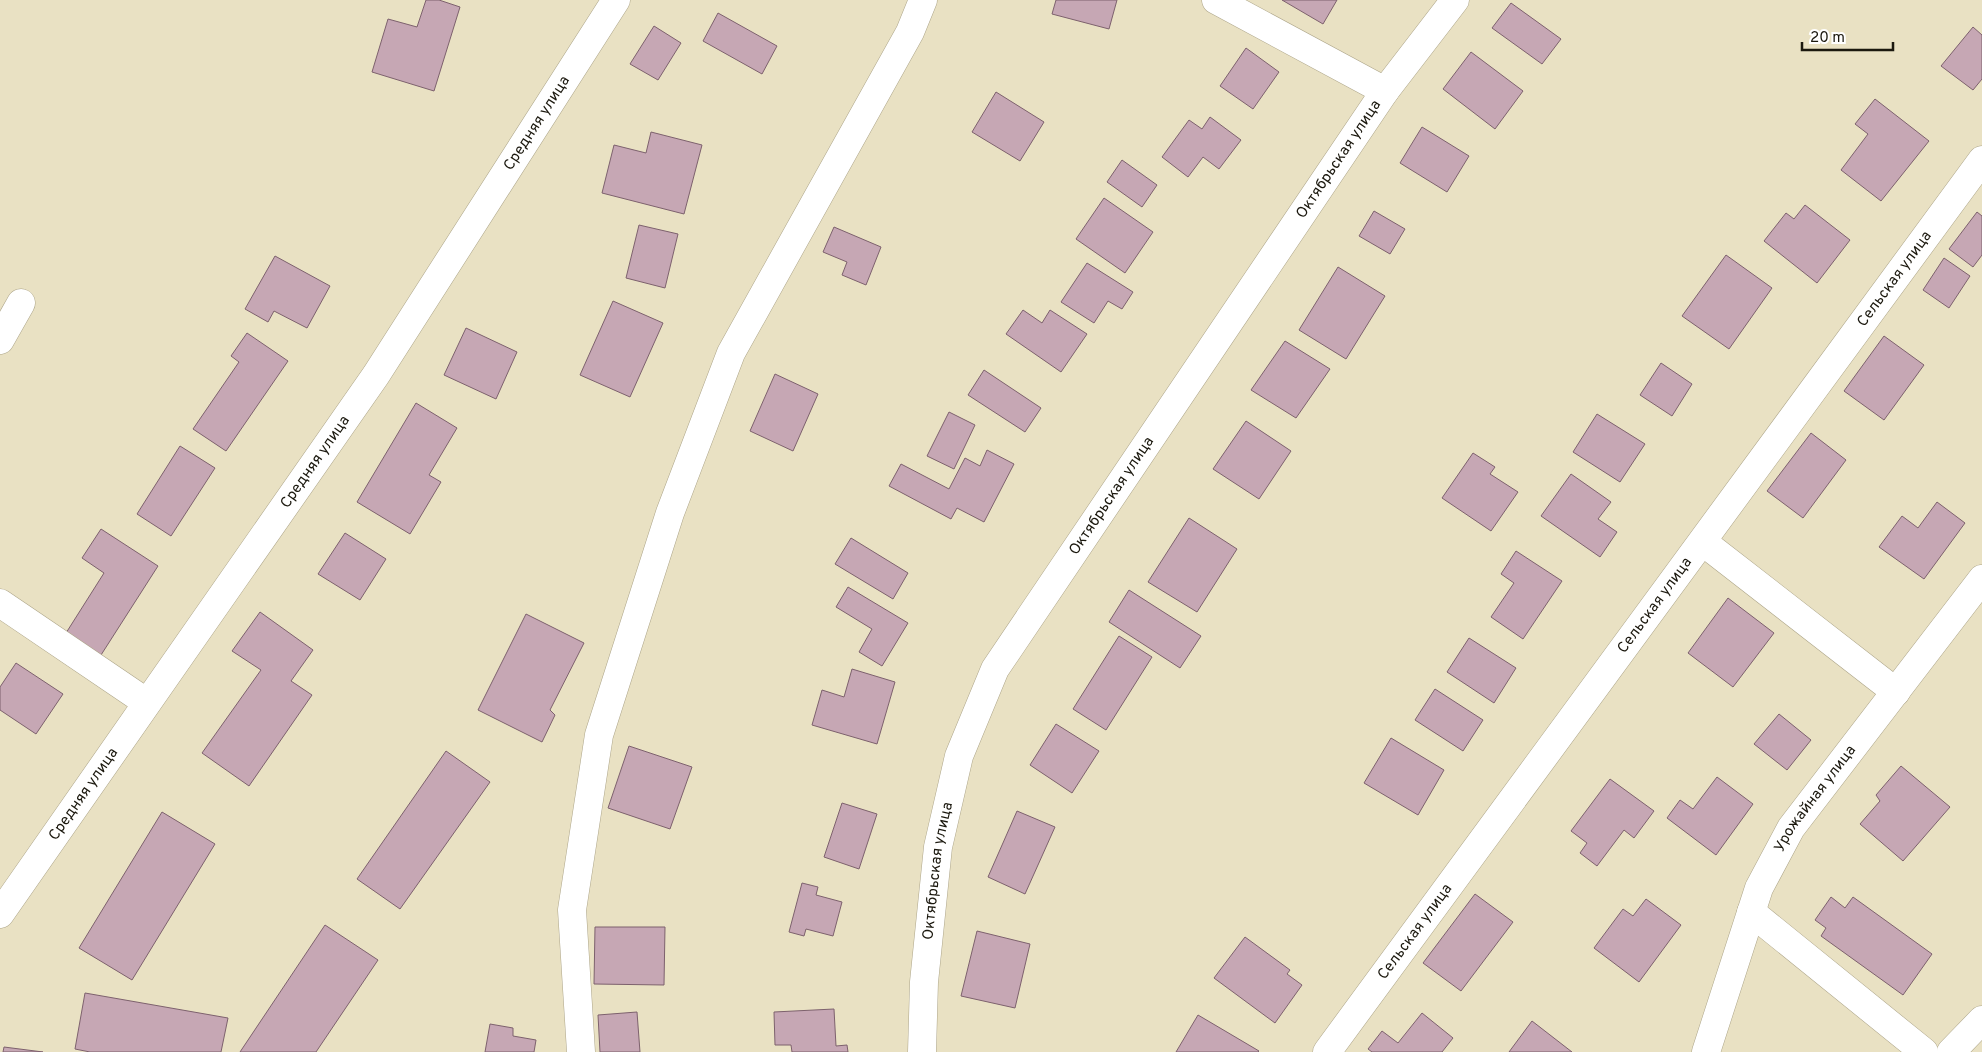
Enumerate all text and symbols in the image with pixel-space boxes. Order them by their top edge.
scale bar [1802,20,1893,52]
text: 20 m [1810,29,1845,48]
street label: Средняя улица [500,72,574,174]
street label: Октябрьская улица [1292,96,1386,222]
street label: Сельская улица [1853,227,1936,331]
street label: Средняя улица [276,412,354,512]
street label: Октябрьская улица [1065,433,1158,559]
street label: Сельская улица [1613,554,1696,657]
street label: Урожайная улица [1770,742,1860,856]
street label: Средняя улица [45,744,122,844]
street label: Октябрьская улица [919,800,958,941]
street label: Сельская улица [1374,880,1457,984]

